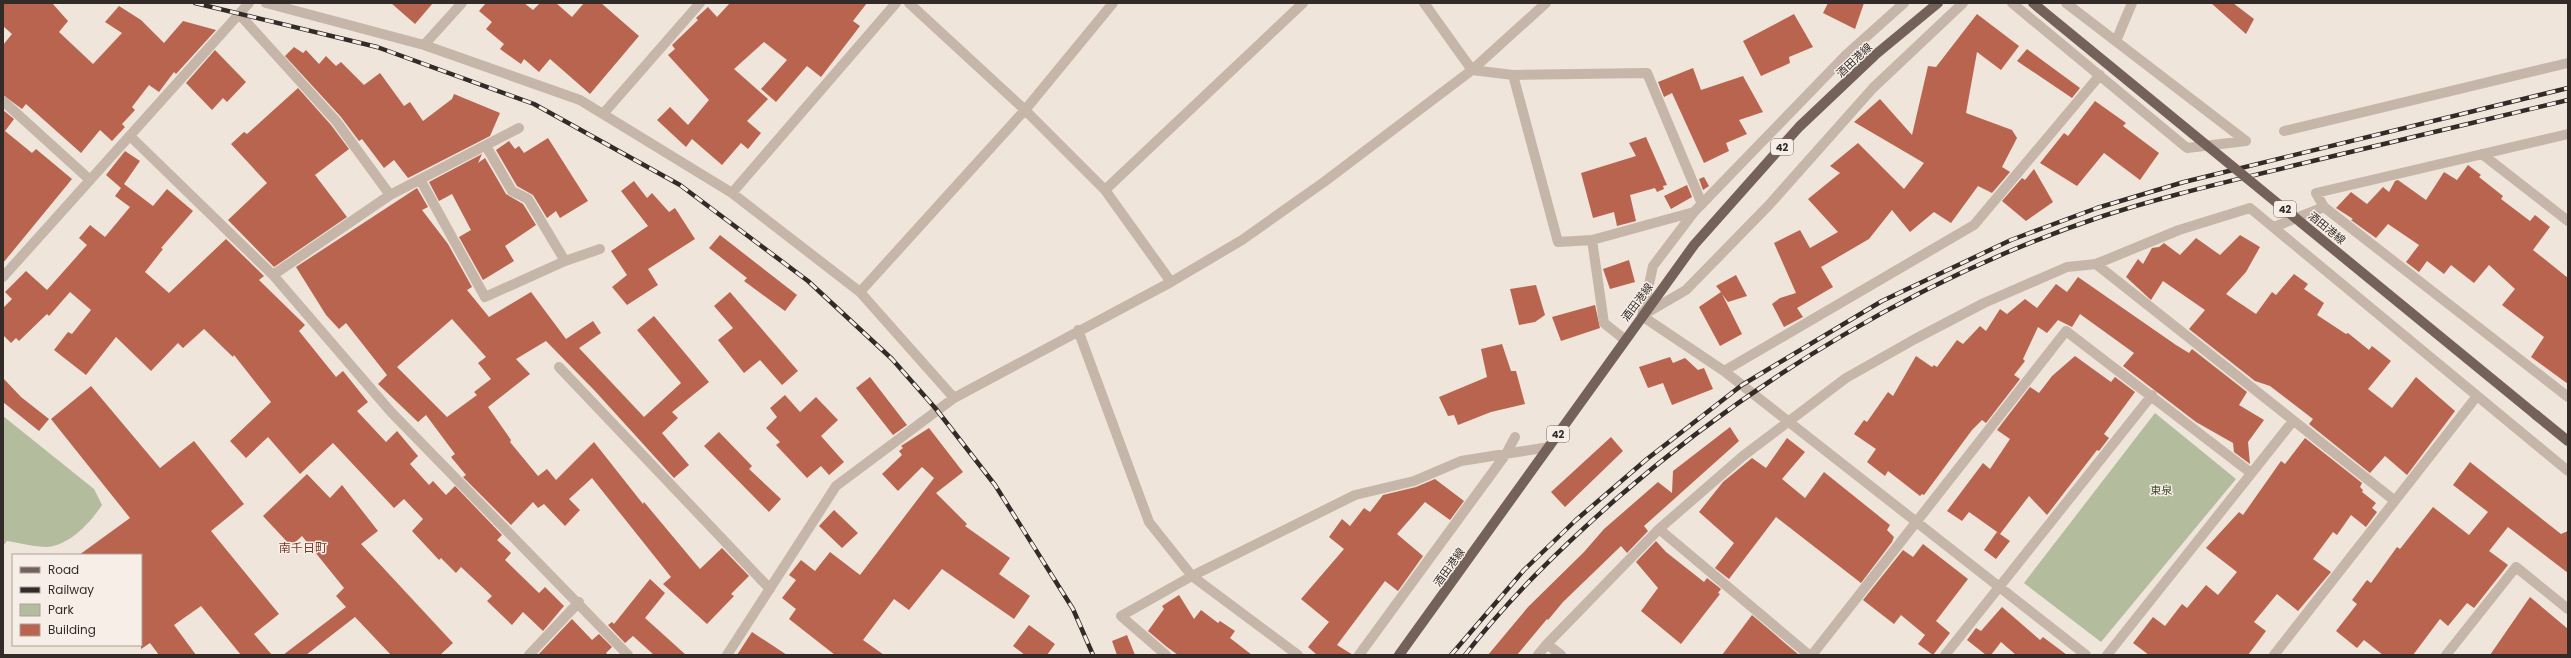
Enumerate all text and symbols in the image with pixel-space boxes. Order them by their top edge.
street label: 酒田港線 [1832,39,1876,81]
road number: 42 [1771,139,1793,155]
road number: 42 [2274,201,2296,217]
street label: 酒田港線 [2305,208,2349,248]
street label: 酒田港線 [1617,280,1657,324]
road number: 42 [1547,426,1569,442]
park label: 東泉 [2150,482,2173,498]
district label: 南千日町 [279,539,327,556]
street label: 酒田港線 [1430,544,1468,590]
legend [12,554,142,646]
text: Road [48,561,79,578]
text: Railway [48,581,94,598]
text: Park [48,601,75,618]
text: Building [48,621,96,638]

